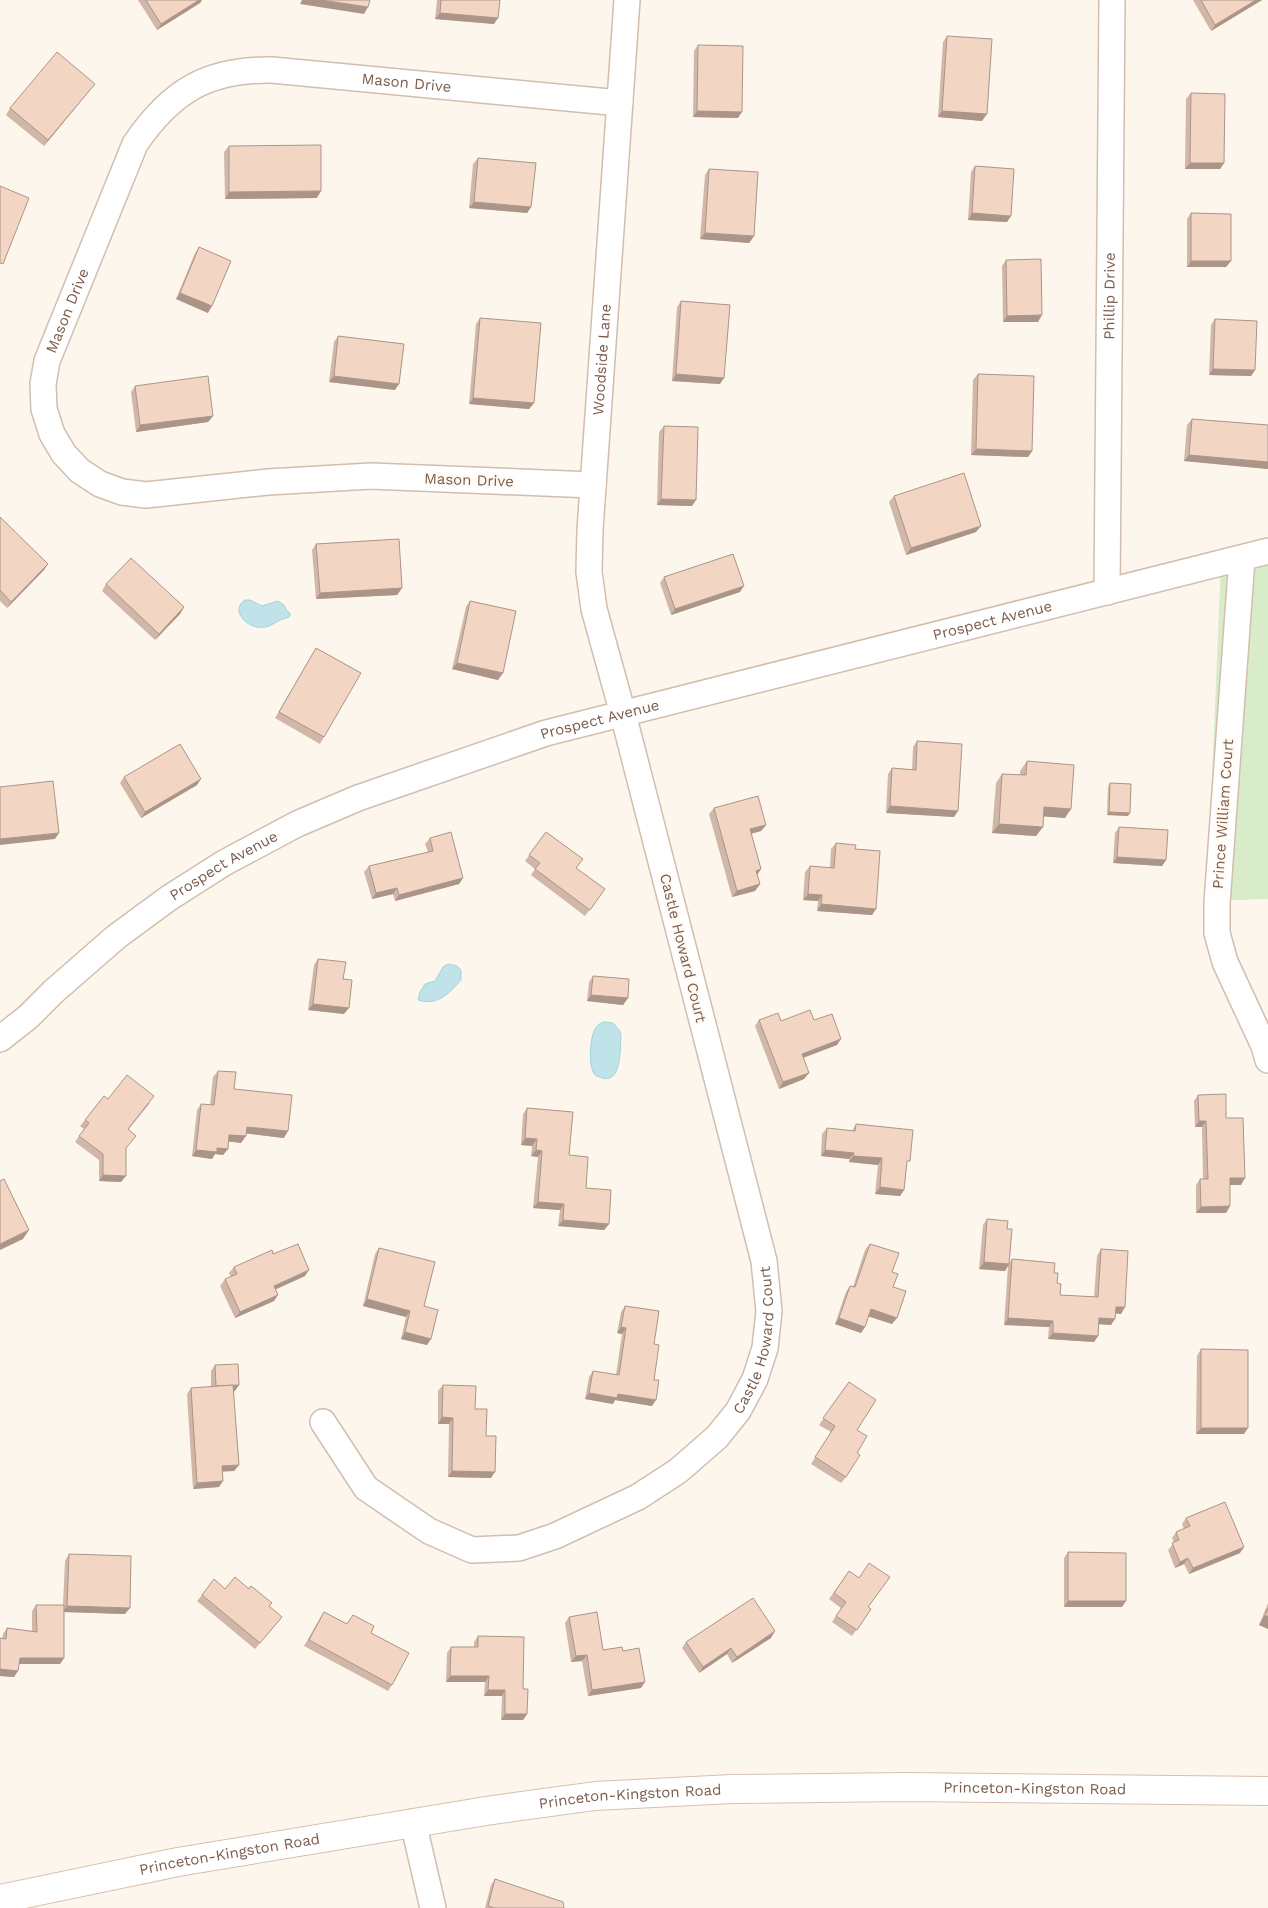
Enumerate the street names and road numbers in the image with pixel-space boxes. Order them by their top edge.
street label: Mason Drive [361,70,452,96]
street label: Phillip Drive [1100,252,1119,340]
street label: Mason Drive [42,266,93,356]
street label: Woodside Lane [589,303,615,416]
street label: Mason Drive [424,469,514,491]
street label: Prospect Avenue [931,597,1054,644]
street label: Prospect Avenue [538,696,661,743]
street label: Prince William Court [1209,738,1237,890]
street label: Prospect Avenue [166,827,281,904]
street label: Castle Howard Court [656,872,710,1025]
street label: Castle Howard Court [729,1265,778,1417]
street label: Princeton-Kingston Road [943,1778,1126,1798]
street label: Princeton-Kingston Road [538,1781,722,1813]
street label: Princeton-Kingston Road [138,1830,321,1879]

